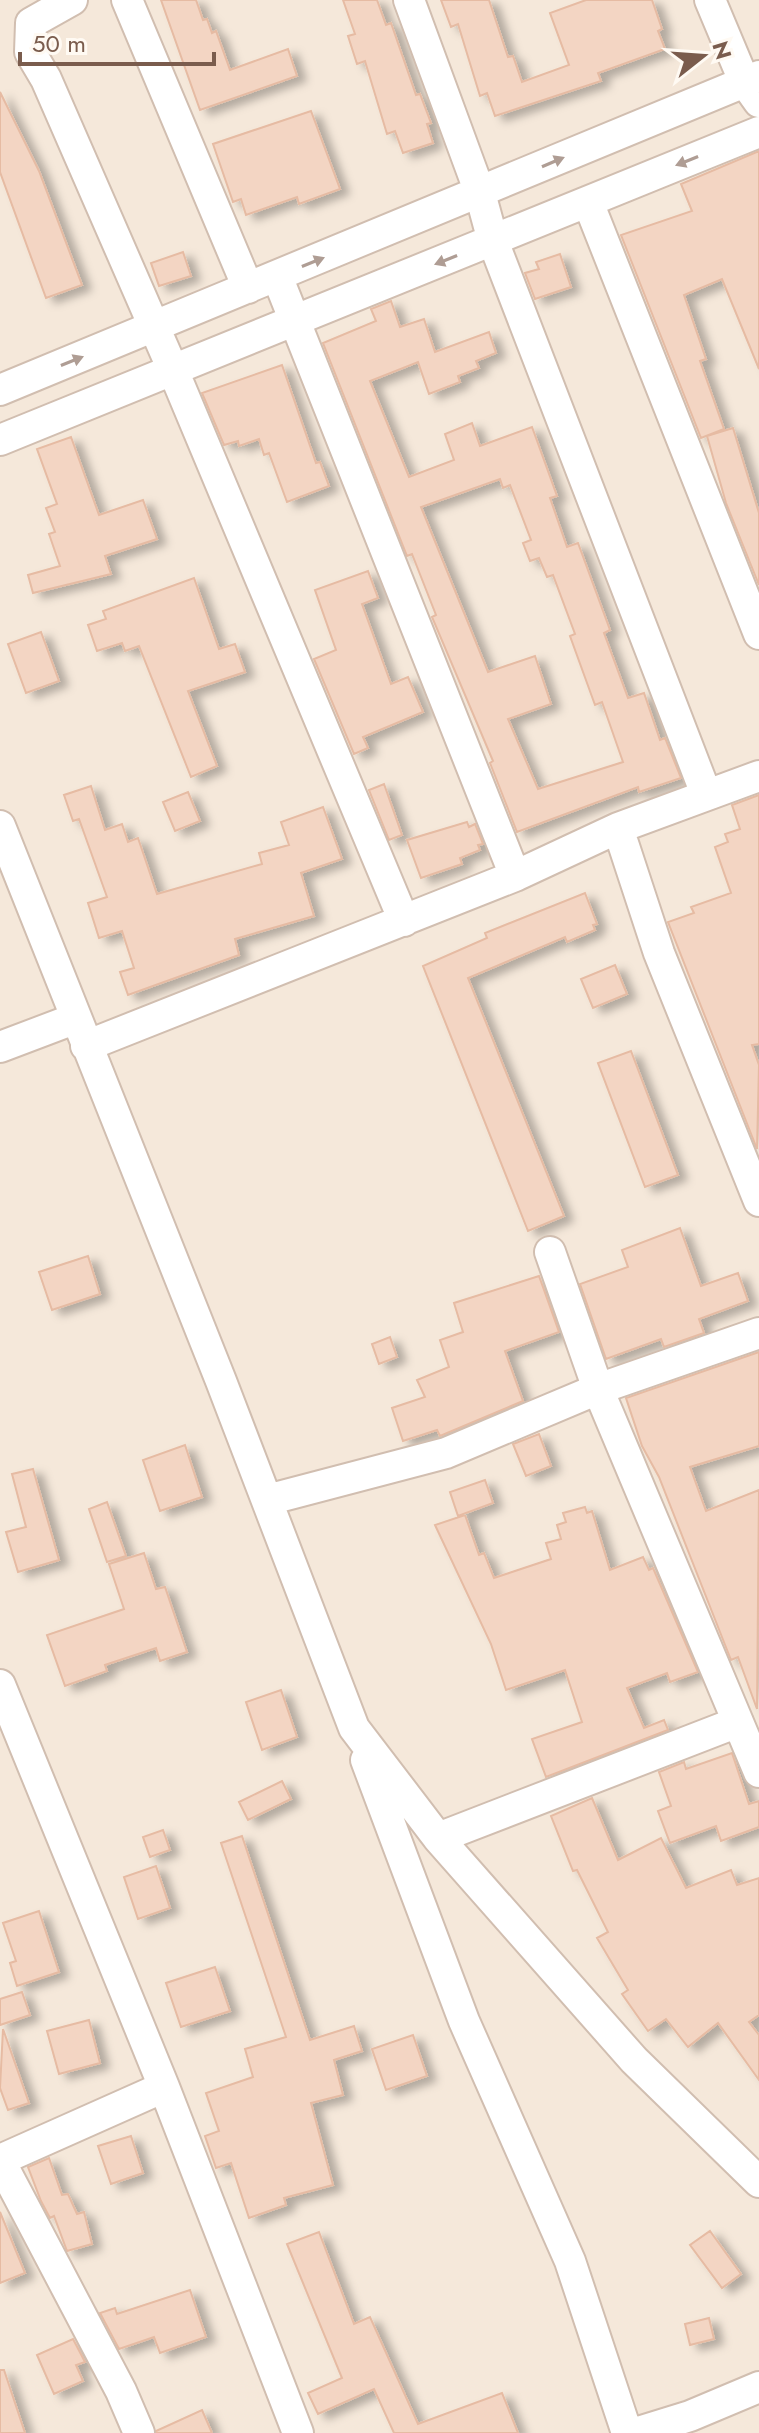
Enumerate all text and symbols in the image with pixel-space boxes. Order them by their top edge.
scale bar [20,16,214,66]
north arrow [663,16,743,96]
text: 50 m [32,26,86,61]
text: N [704,37,740,63]
one-way arrow [675,155,699,168]
one-way arrow [541,156,565,169]
one-way arrow [434,254,458,267]
one-way arrow [301,255,325,268]
one-way arrow [60,354,84,367]

